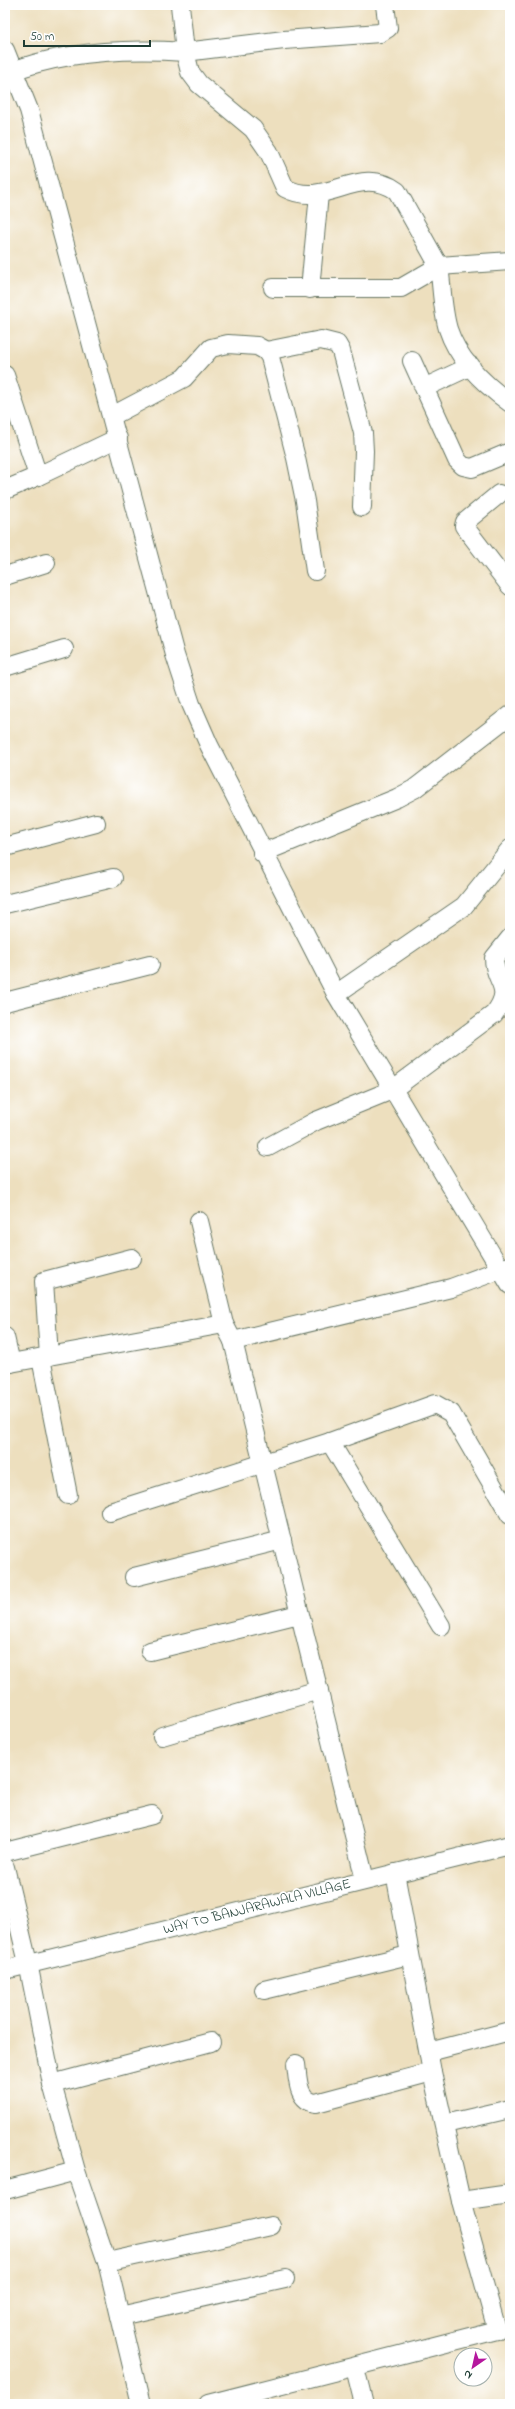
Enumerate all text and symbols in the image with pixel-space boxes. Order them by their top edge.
scale bar [24,22,150,48]
text: 50 m [30,28,54,46]
street label: WAY TO BANJARAWALA VILLAGE [161,1874,353,1940]
north arrow [453,2347,493,2387]
text: N [460,2366,476,2383]

